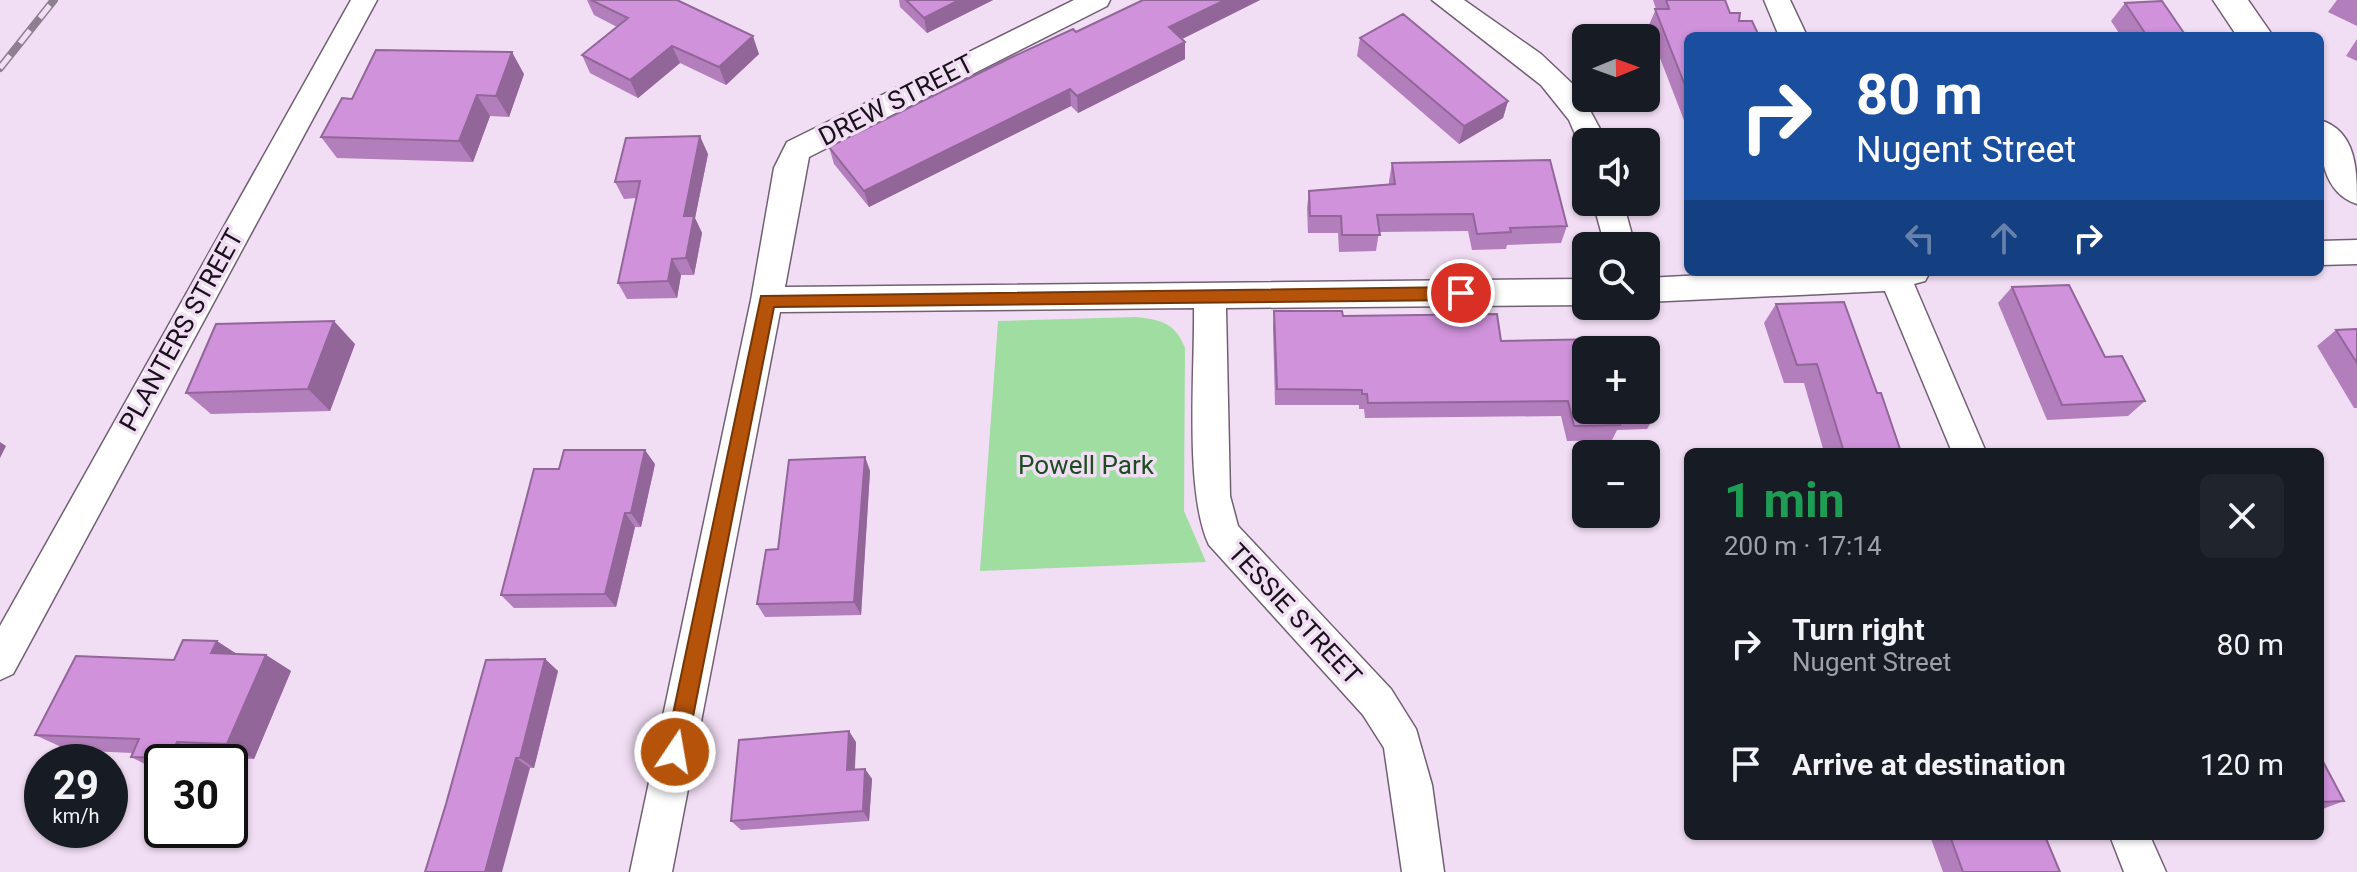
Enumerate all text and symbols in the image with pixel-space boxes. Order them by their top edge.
north arrow [1572,24,1660,112]
map controls [1572,24,1660,528]
street label: DREW STREET [814,48,978,152]
text: 80 m [1856,62,1983,128]
icon: right [1724,64,1828,168]
button: sound [1572,128,1660,216]
text: Nugent Street [1856,129,2076,171]
icon: left [1898,216,1942,260]
icon: ahead [1982,216,2026,260]
icon: right [2066,216,2110,260]
street label: PLANTERS STREET [113,224,249,436]
button: search [1572,232,1660,320]
pin [1427,259,1495,327]
icon: arrive [1439,271,1483,315]
button: + [1572,336,1660,424]
button: − [1572,440,1660,528]
park label: Powell Park [1018,450,1155,480]
text: 1 min [1724,472,1845,529]
button: close [2200,474,2284,558]
text: 200 m · 17:14 [1724,531,1882,561]
street label: TESSIE STREET [1222,537,1368,691]
text: Turn right [1792,612,1925,647]
icon: right [1724,622,1768,666]
text: 80 m [2217,627,2284,662]
text: Nugent Street [1792,647,1951,677]
position arrow [633,710,717,794]
icon: arrive [1724,742,1768,786]
speed limit sign: 30 [144,744,248,848]
text: Arrive at destination [1792,747,2066,782]
text: 120 m [2200,747,2284,782]
text: 29 [53,762,99,809]
text: km/h [53,804,99,828]

